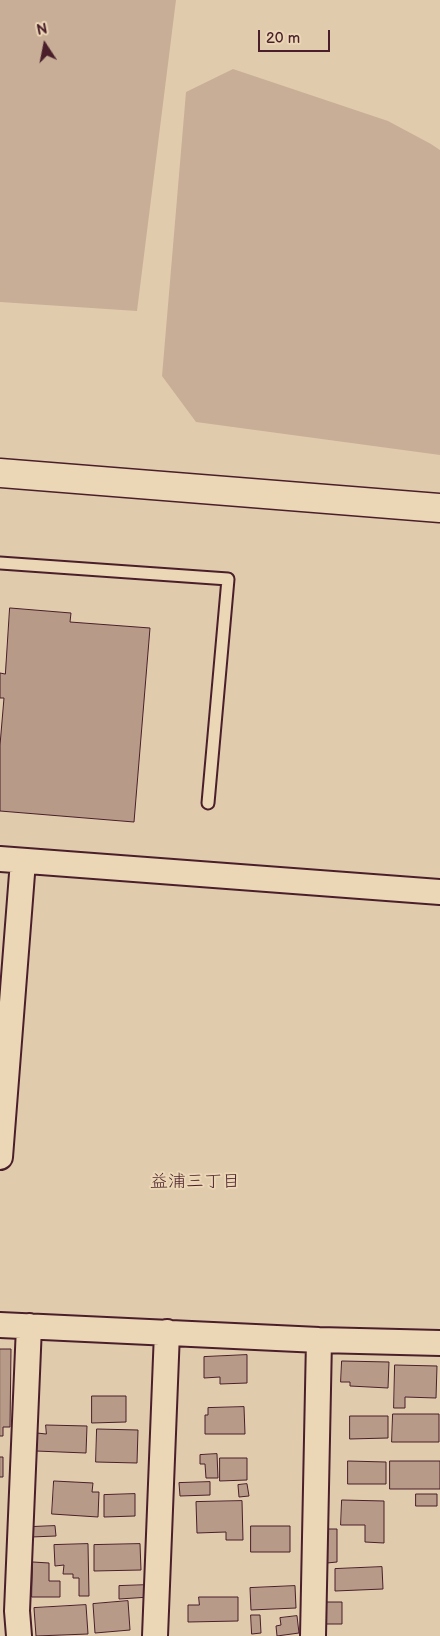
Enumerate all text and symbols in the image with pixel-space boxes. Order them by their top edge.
north arrow [20,20,70,70]
text: N [35,20,49,39]
scale bar [260,20,332,52]
text: 20 m [266,29,300,48]
district label: 益浦三丁目 [150,1171,240,1193]

